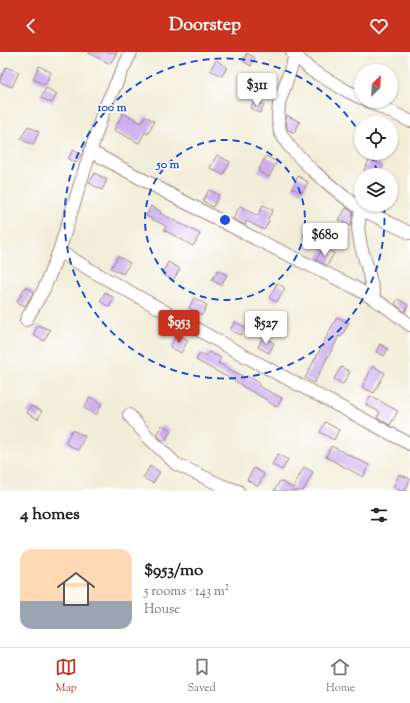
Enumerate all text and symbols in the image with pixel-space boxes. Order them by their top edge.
text: Doorstep [169,13,241,39]
icon: back [20,15,42,37]
icon: heart [368,15,390,37]
north arrow [354,64,398,108]
map controls [354,64,398,212]
pin: $311 [233,73,281,107]
text: $311 [246,77,268,95]
text: 100 m [96,99,127,117]
button: locate [354,116,398,160]
text: 50 m [156,156,180,174]
button: layers [354,168,398,212]
centre of rings [218,213,232,227]
pin: $680 [301,223,349,257]
text: $680 [312,227,338,245]
pin: $953 [155,310,203,344]
pin: $527 [242,311,290,345]
text: $953 [167,314,191,332]
text: $527 [254,315,278,333]
text: 4 homes [20,503,80,527]
icon: filters [368,504,390,526]
text: $953/mo [144,559,203,583]
icon: home [52,565,100,613]
text: 5 rooms · 143 m² [144,583,229,601]
text: House [144,601,180,619]
tab: Map [55,656,77,696]
tab: Saved [187,656,216,696]
tab: Home [326,656,355,696]

